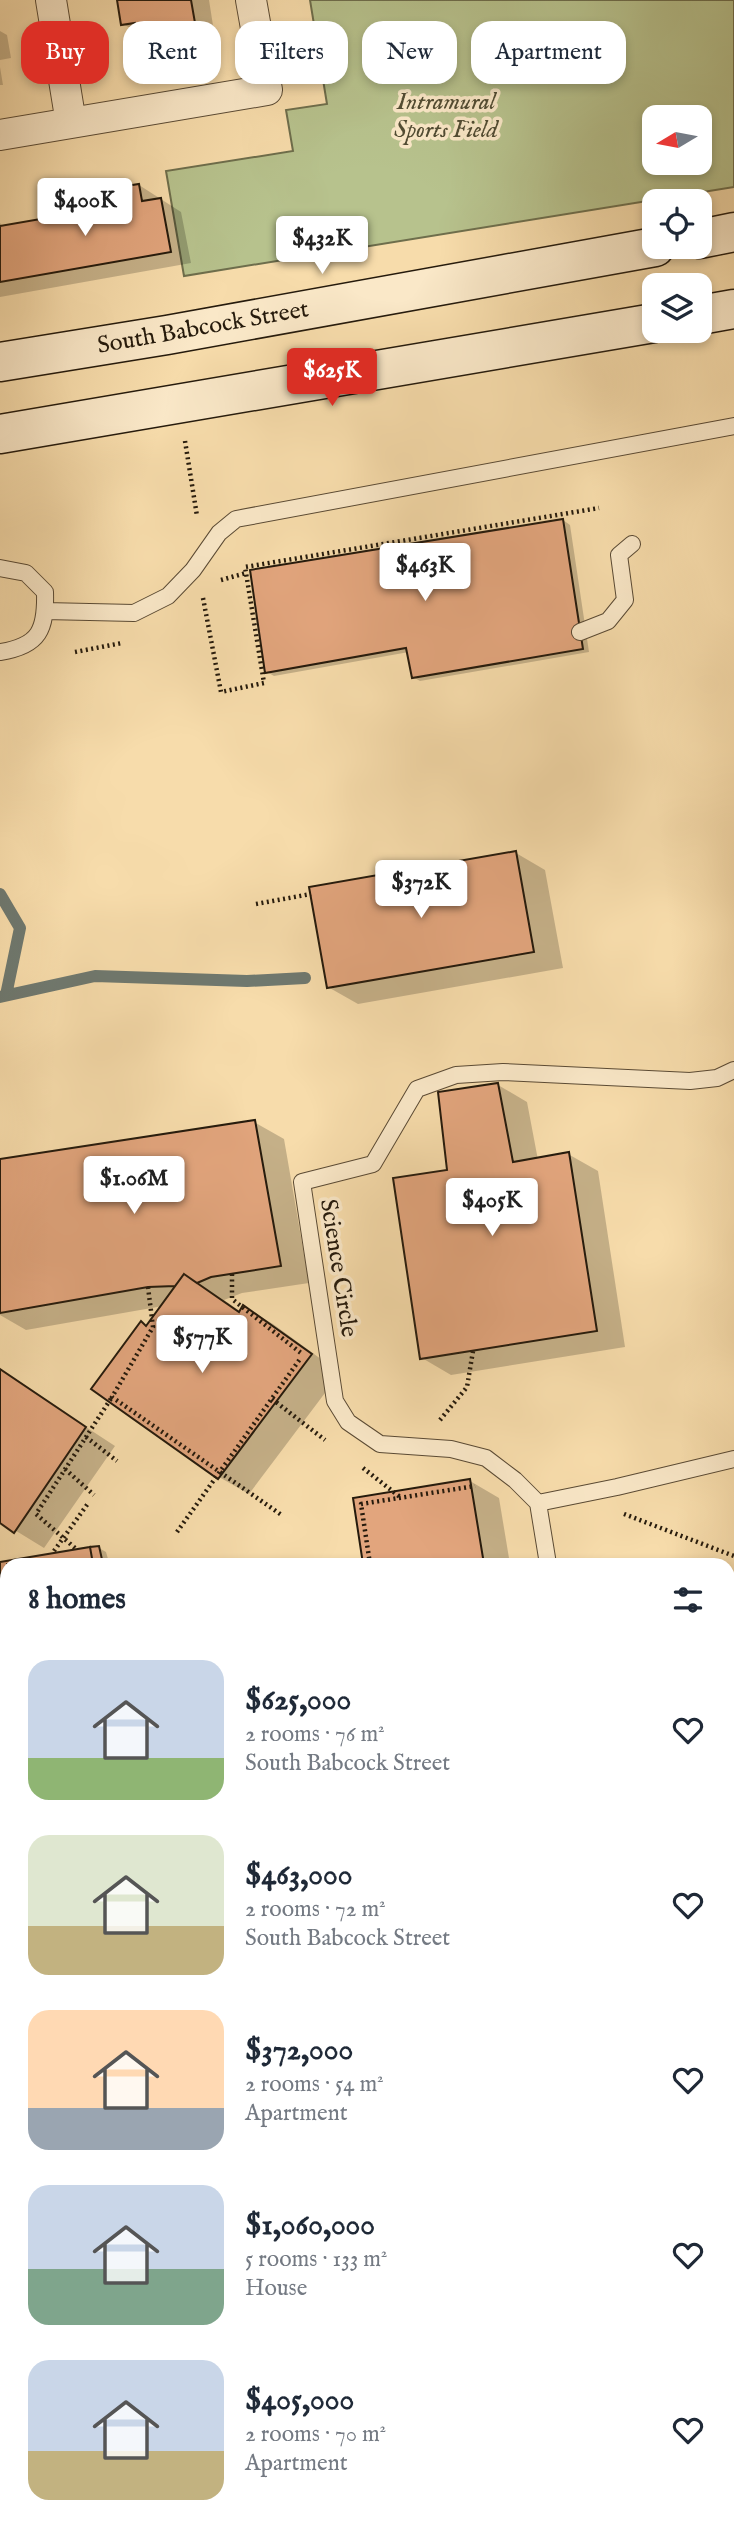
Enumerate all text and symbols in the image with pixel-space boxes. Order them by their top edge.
chip: Buy [21,21,109,84]
chip: Rent [123,21,221,84]
chip: Filters [235,21,348,84]
chip: New [362,21,457,84]
chip: Apartment [471,21,626,84]
park label: Intramural Sports Field [394,87,500,146]
north arrow [642,105,712,175]
map controls [642,105,712,343]
pin: $400K [36,178,134,238]
text: $400K [53,186,117,215]
button: locate [642,189,712,259]
pin: $432K [273,216,371,276]
text: $432K [292,224,352,253]
button: layers [642,273,712,343]
street label: South Babcock Street [95,294,311,362]
pin: $625K [283,348,381,408]
text: $625K [303,356,361,385]
pin: $463K [376,544,474,603]
text: $463K [396,551,454,580]
pin: $372K [372,860,470,920]
text: $372K [391,868,451,897]
pin: $1.06M [77,1156,191,1216]
text: $1.06M [100,1164,168,1193]
pin: $405K [443,1178,541,1238]
text: $405K [462,1186,522,1215]
street label: Science Circle [312,1197,364,1339]
pin: $577K [153,1316,251,1375]
text: $577K [172,1323,232,1352]
text: 8 homes [28,1581,126,1619]
icon: filters [669,1581,707,1619]
text: $625,000 [245,1682,351,1720]
icon: home [84,1688,168,1772]
icon: heart [669,1711,707,1749]
text: 2 rooms · 76 m² [245,1720,385,1749]
text: South Babcock Street [245,1749,450,1778]
text: $463,000 [245,1857,352,1895]
icon: home [84,1863,168,1947]
icon: heart [669,1886,707,1924]
text: 2 rooms · 72 m² [245,1895,386,1924]
text: South Babcock Street [245,1924,450,1953]
text: $372,000 [245,2032,353,2070]
icon: home [84,2038,168,2122]
icon: heart [669,2061,707,2099]
text: 2 rooms · 54 m² [245,2070,384,2099]
text: Apartment [245,2099,348,2128]
text: $1,060,000 [245,2207,375,2245]
icon: home [84,2213,168,2297]
icon: heart [669,2236,707,2274]
text: 5 rooms · 133 m² [245,2245,388,2274]
text: House [245,2274,307,2303]
text: $405,000 [245,2382,354,2420]
icon: home [84,2388,168,2472]
icon: heart [669,2411,707,2449]
text: 2 rooms · 70 m² [245,2420,386,2449]
text: Apartment [245,2449,348,2478]

